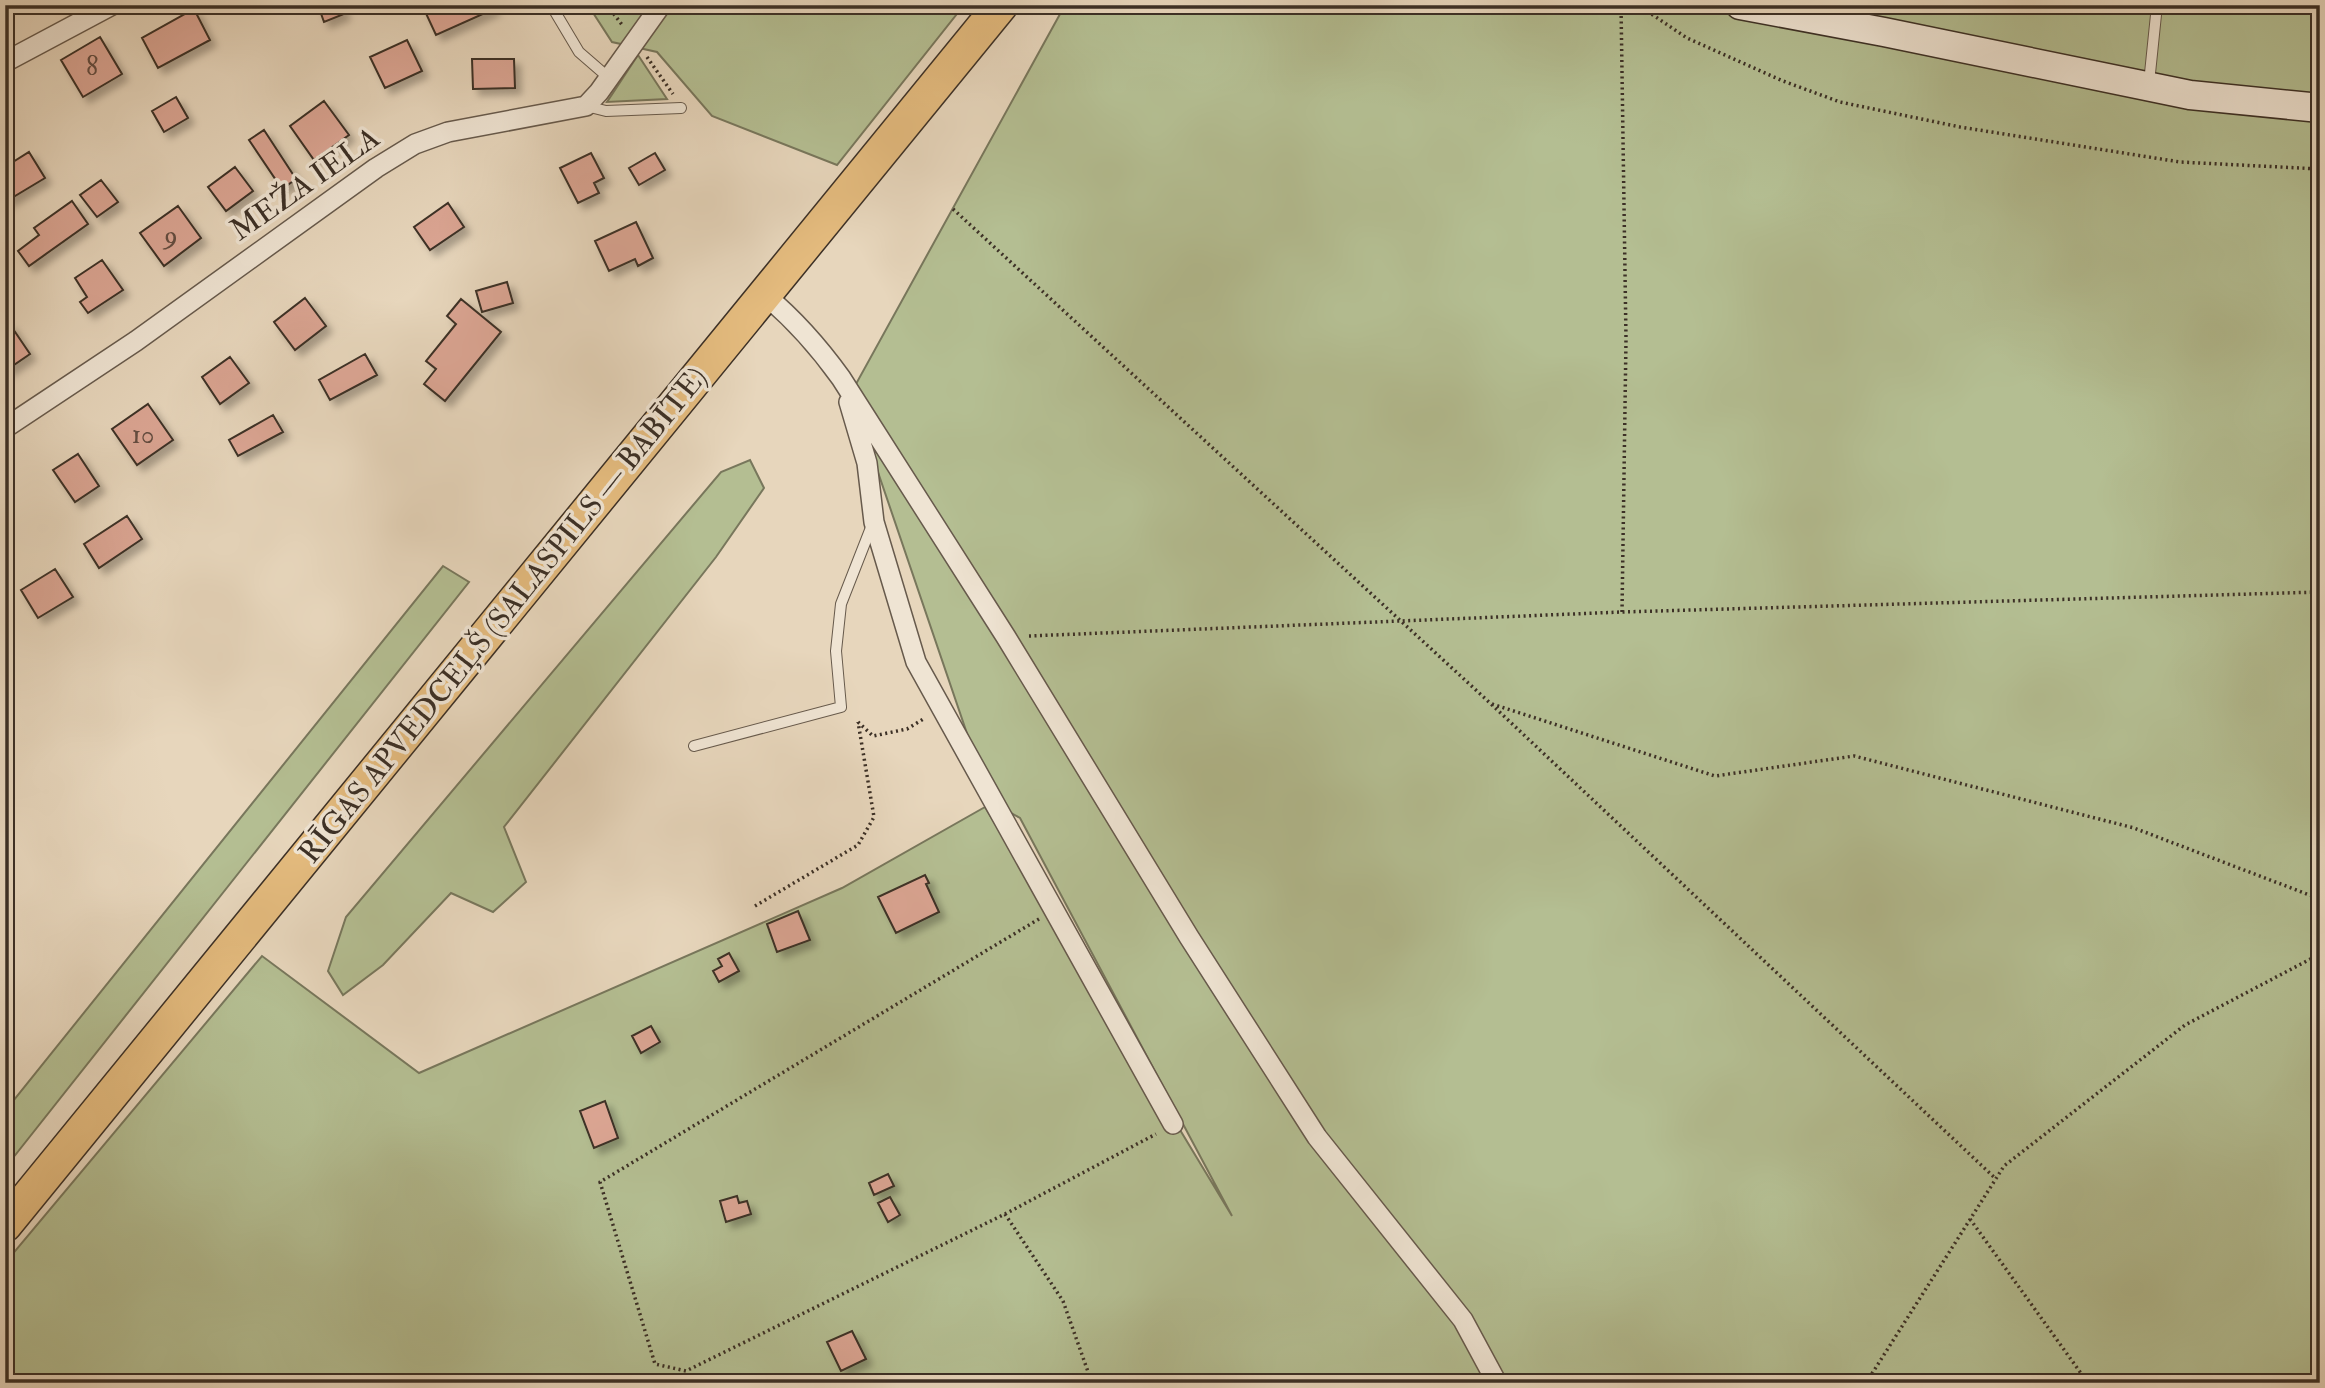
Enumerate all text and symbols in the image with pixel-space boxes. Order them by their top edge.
house number: 8 [86,51,98,83]
street label: MEŽA IELA [223,119,387,249]
house number: 9 [162,220,178,252]
street label: RĪGAS APVEDCEĻŠ (SALASPILS — BABĪTE) [291,359,715,871]
house number: 10 [132,419,154,451]

